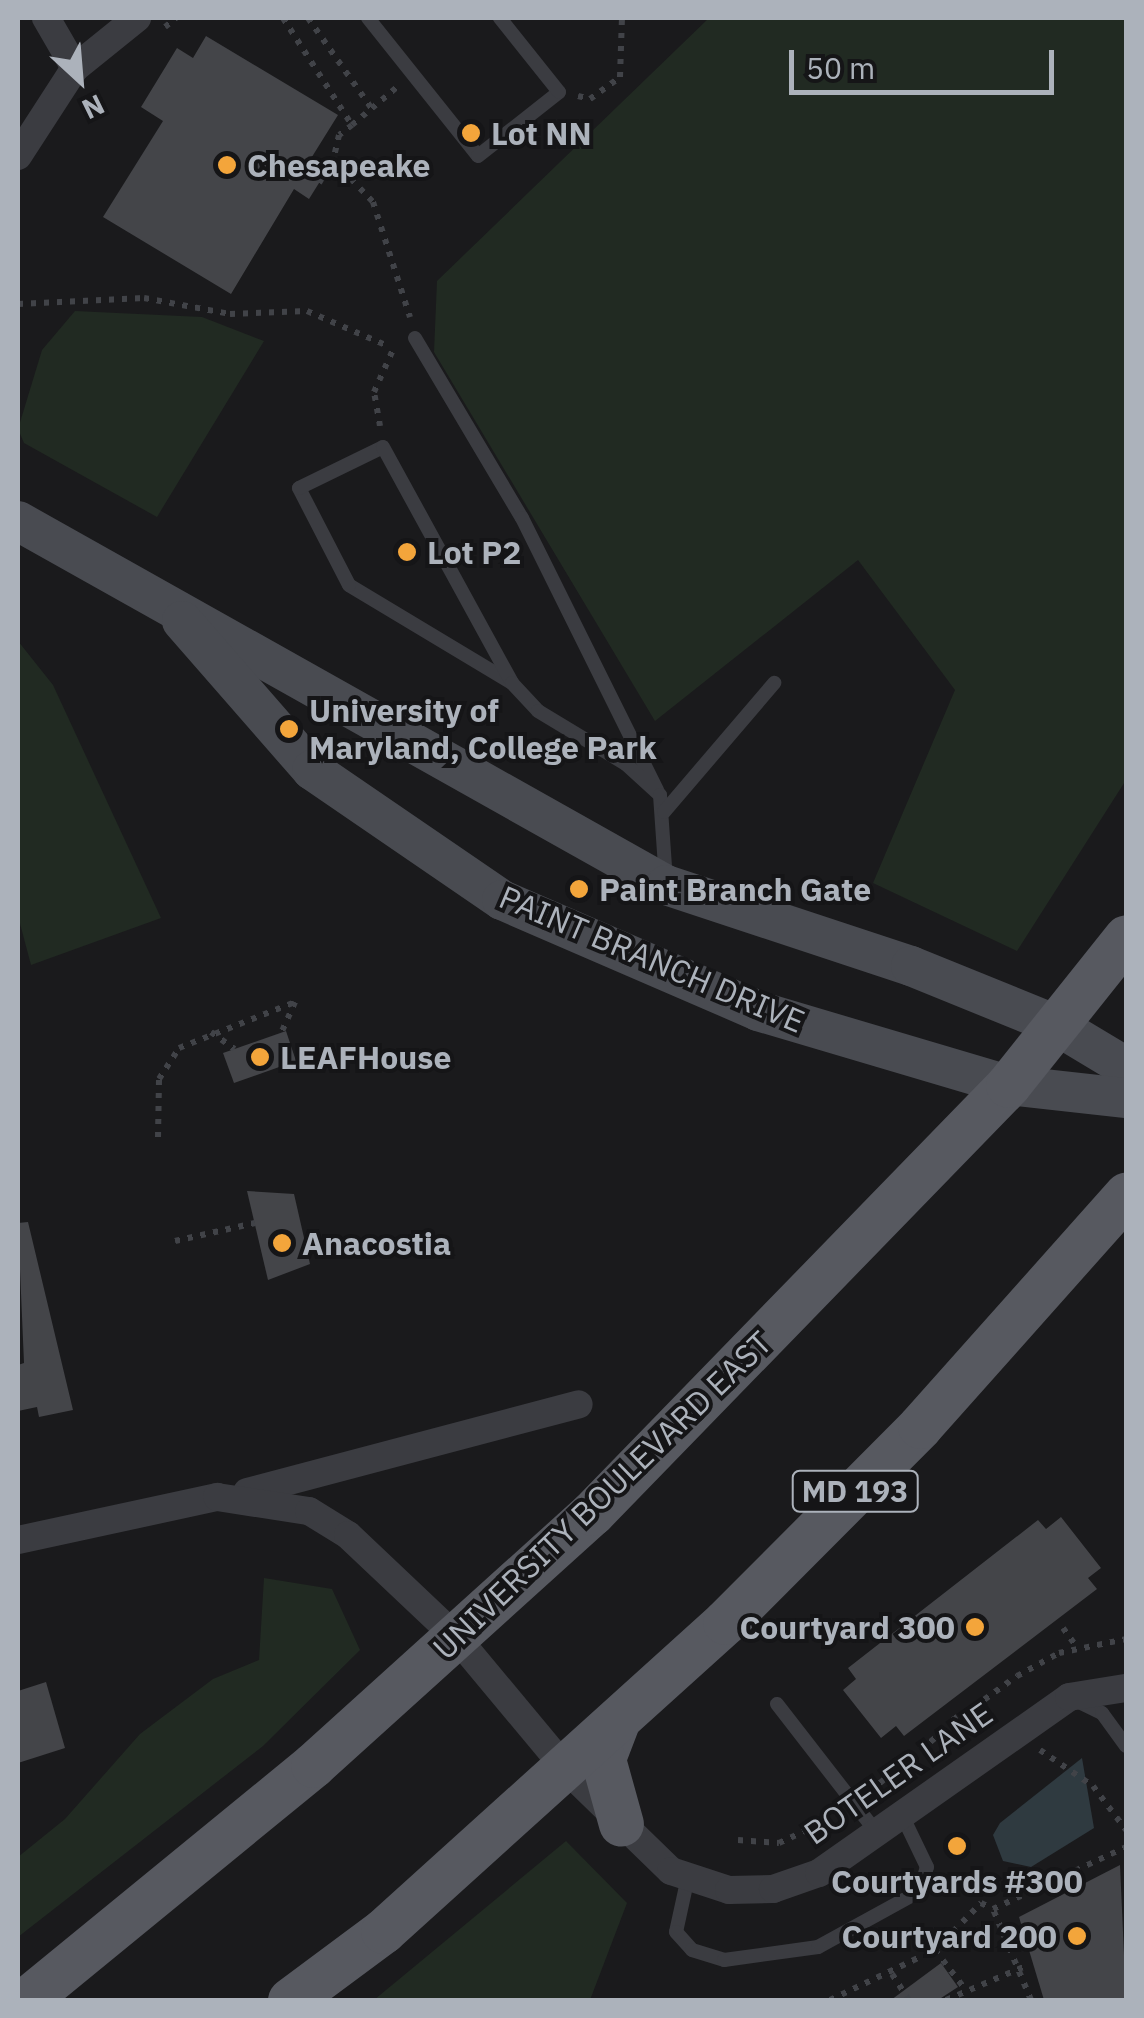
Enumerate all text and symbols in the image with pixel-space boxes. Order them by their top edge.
north arrow [30,30,130,130]
scale bar [794,30,1059,92]
text: 50 m [806,48,875,87]
text: N [76,86,111,128]
place label: Lot NN [491,114,592,152]
marker: Lot NN [460,122,482,144]
place label: Chesapeake [247,146,430,184]
marker: Chesapeake [216,154,238,176]
place label: Lot P2 [427,533,521,571]
marker: Lot P2 [396,541,418,563]
place label: University of Maryland, College Park [309,692,657,767]
marker: University of Maryland, College Park [278,718,300,740]
place label: Paint Branch Gate [599,870,871,908]
street label: PAINT BRANCH DRIVE [494,877,810,1041]
marker: Paint Branch Gate [568,878,590,900]
place label: LEAFHouse [280,1038,451,1076]
marker: LEAFHouse [249,1046,271,1068]
place label: Anacostia [302,1224,451,1262]
marker: Anacostia [271,1232,293,1254]
street label: UNIVERSITY BOULEVARD EAST [425,1323,779,1667]
road number: MD 193 [790,1466,920,1516]
place label: Courtyard 300 [739,1608,955,1646]
marker: Courtyard 300 [964,1616,986,1638]
street label: BOTELER LANE [796,1694,1000,1852]
marker: Courtyards #300 [946,1835,968,1857]
place label: Courtyards #300 [831,1862,1083,1900]
place label: Courtyard 200 [841,1917,1057,1955]
marker: Courtyard 200 [1066,1925,1088,1947]

